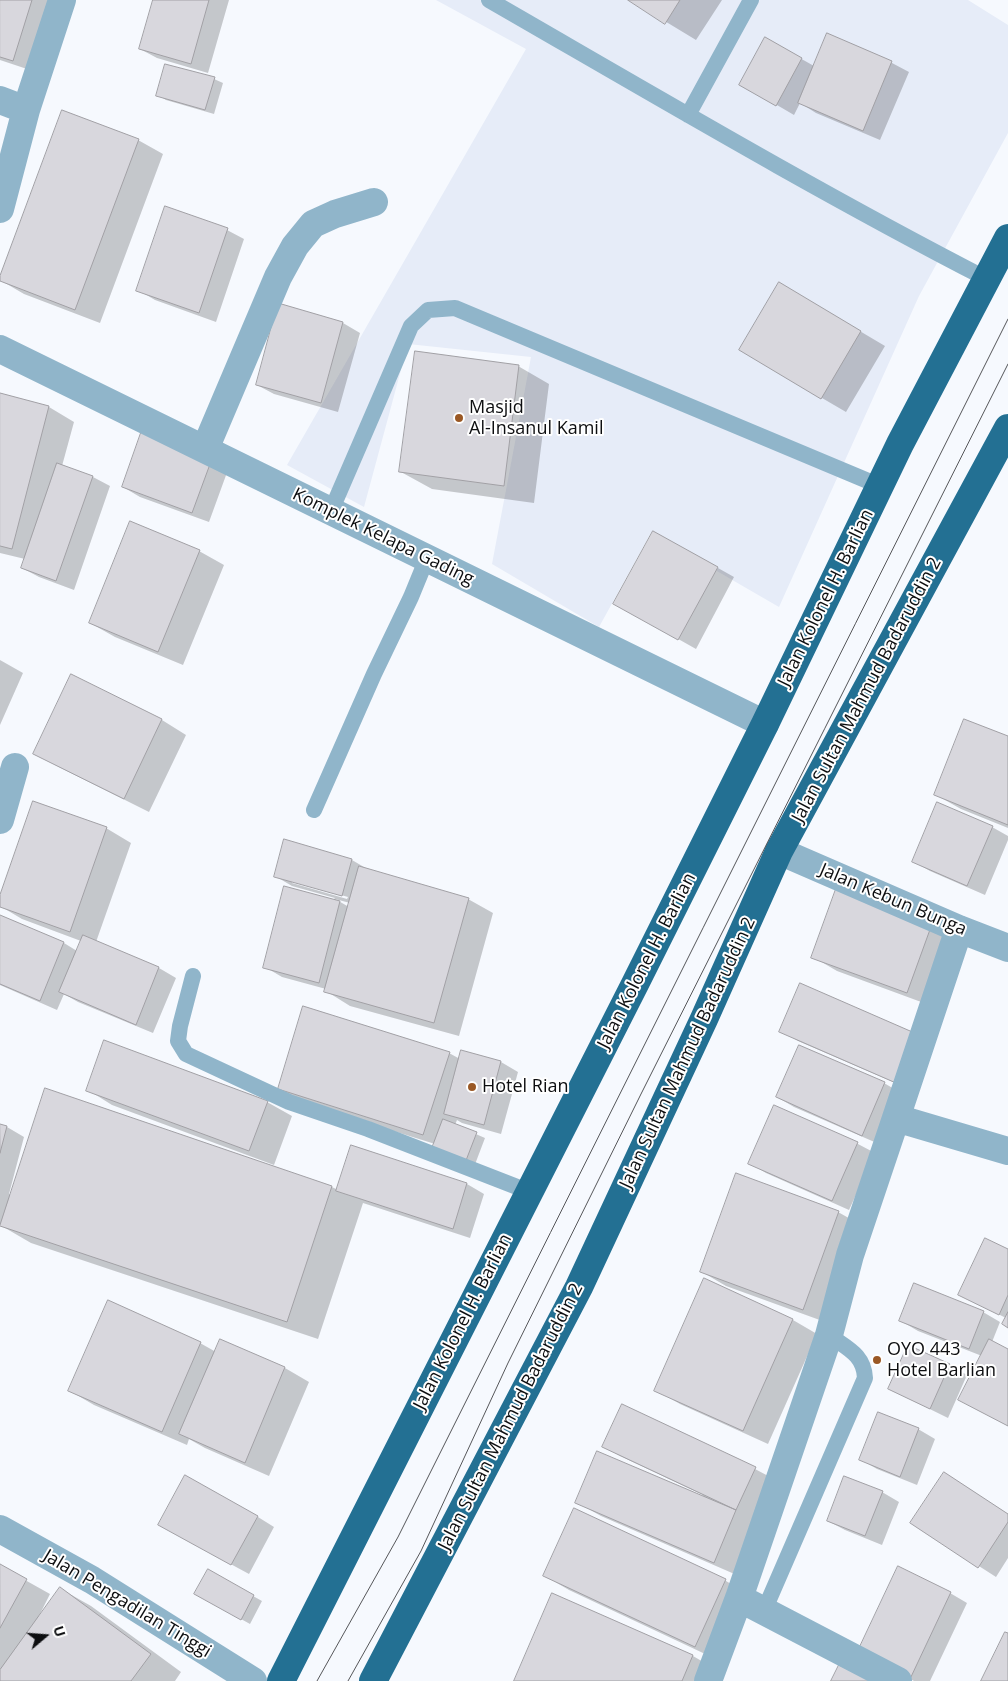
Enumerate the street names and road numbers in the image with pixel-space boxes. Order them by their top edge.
street label: Komplek Kelapa Gading [289,484,477,590]
street label: Jalan Kolonel H. Barlian [774,506,878,690]
street label: Jalan Sultan Mahmud Badaruddin 2 [788,554,946,826]
street label: Jalan Kebun Bunga [816,859,970,941]
street label: Jalan Kolonel H. Barlian [593,869,701,1053]
street label: Jalan Sultan Mahmud Badaruddin 2 [615,914,761,1192]
street label: Jalan Kolonel H. Barlian [409,1230,517,1414]
street label: Jalan Sultan Mahmud Badaruddin 2 [434,1280,588,1554]
street label: Jalan Pengadilan Tinggi [39,1545,215,1663]

